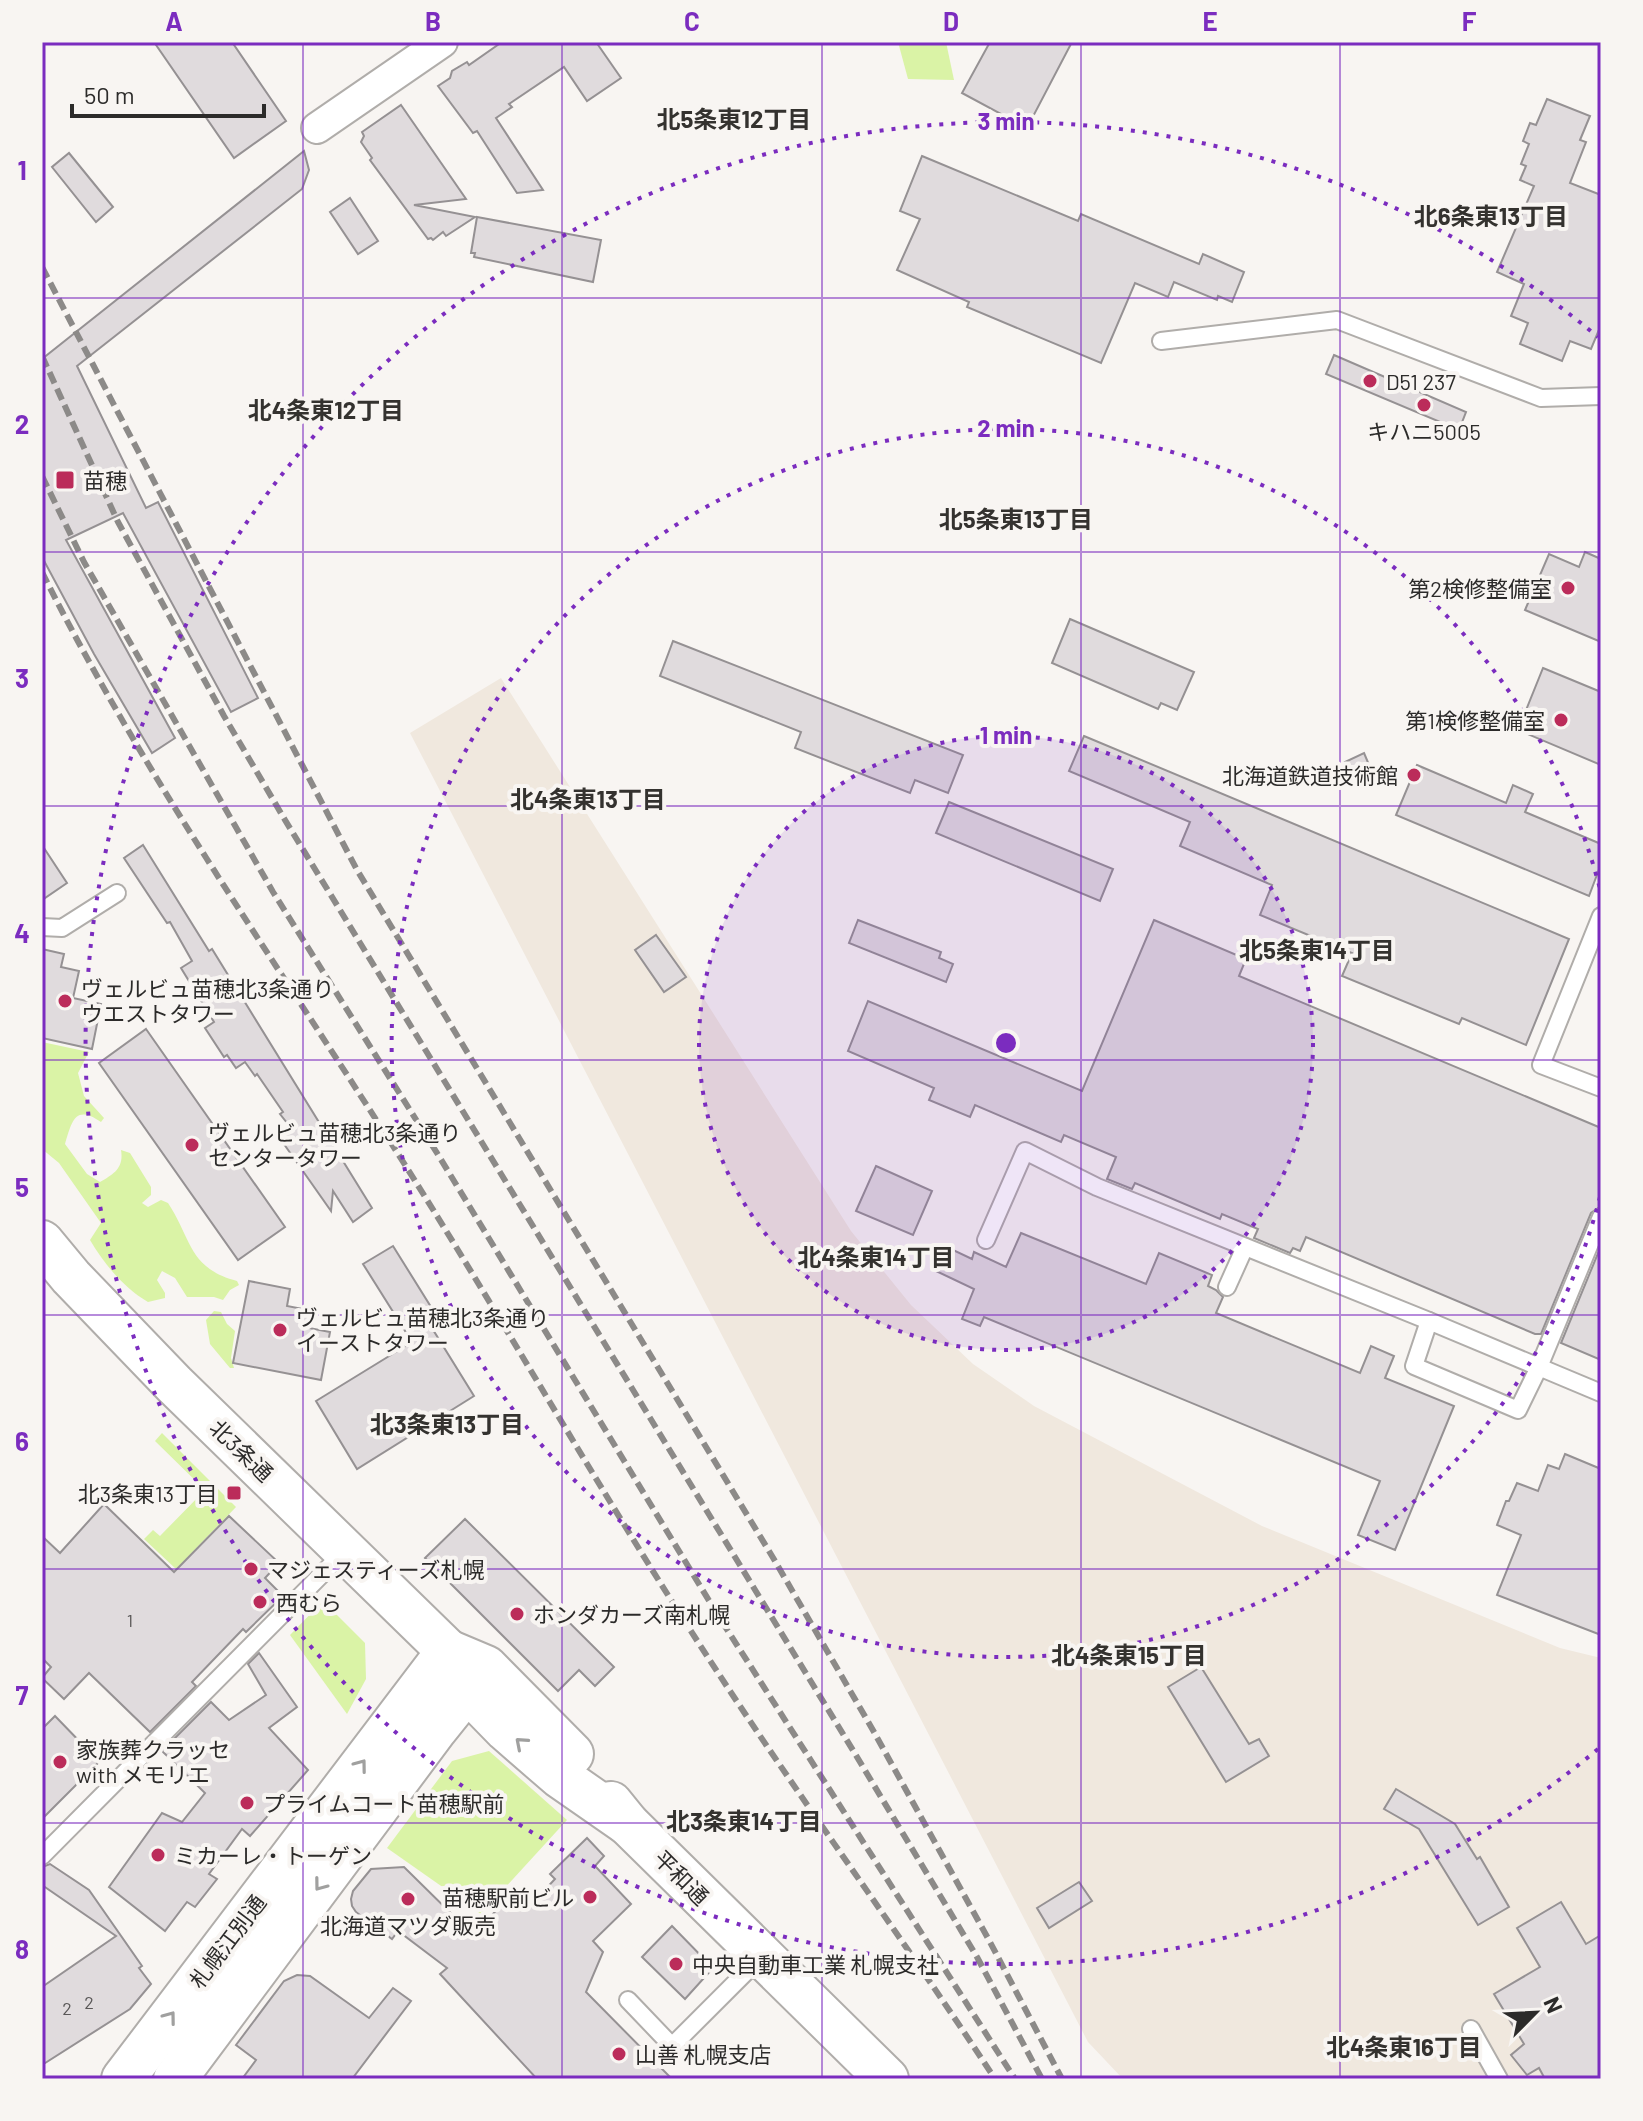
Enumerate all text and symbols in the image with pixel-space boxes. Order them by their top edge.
text: A [165,5,183,36]
text: B [425,5,441,36]
text: C [684,5,700,36]
text: D [943,5,959,36]
text: E [1202,5,1218,36]
text: F [1462,5,1477,36]
scale bar [72,68,264,118]
text: 50 m [84,80,135,109]
district label: 北5条東12丁目 [657,104,811,133]
text: 3 min [977,106,1035,135]
text: 1 [17,154,27,185]
district label: 北6条東13丁目 [1414,201,1568,230]
place label: D51 237 [1386,368,1456,394]
marker: D51 237 [1361,372,1379,390]
district label: 北4条東12丁目 [248,395,404,424]
marker: キハニ5005 [1415,396,1433,414]
text: 2 [15,408,29,439]
text: 2 min [977,413,1035,442]
place label: キハニ5005 [1367,418,1481,444]
place label: 苗穂 [83,467,127,493]
marker: 苗穂 [54,469,76,491]
district label: 北5条東13丁目 [939,504,1093,533]
place label: 第2検修整備室 [1408,575,1552,601]
marker: 第2検修整備室 [1559,579,1577,597]
text: 3 [15,662,29,693]
place label: 第1検修整備室 [1405,707,1545,733]
marker: 第1検修整備室 [1552,711,1570,729]
text: 1 min [980,720,1032,749]
place label: 北海道鉄道技術館 [1222,762,1398,788]
marker: 北海道鉄道技術館 [1405,766,1423,784]
district label: 北4条東13丁目 [510,784,666,813]
text: 4 [14,917,30,948]
district label: 北5条東14丁目 [1239,935,1395,964]
place label: ヴェルビュ苗穂北3条通り ウエストタワー [81,975,334,1026]
marker: ヴェルビュ苗穂北3条通り ウエストタワー [56,992,74,1010]
centre of rings [992,1029,1020,1057]
place label: ヴェルビュ苗穂北3条通り センタータワー [208,1119,461,1170]
marker: ヴェルビュ苗穂北3条通り センタータワー [183,1136,201,1154]
text: 5 [15,1171,29,1202]
district label: 北4条東14丁目 [797,1242,955,1271]
place label: ヴェルビュ苗穂北3条通り イーストタワー [296,1304,549,1355]
marker: ヴェルビュ苗穂北3条通り イーストタワー [271,1321,289,1339]
district label: 北3条東13丁目 [370,1409,524,1438]
street label: 北3条通 [205,1414,279,1486]
text: 6 [15,1425,29,1456]
place label: 北3条東13丁目 [78,1480,218,1506]
marker: 北3条東13丁目 [225,1484,243,1502]
place label: マジェスティーズ札幌 [267,1556,485,1582]
marker: マジェスティーズ札幌 [242,1560,260,1578]
place label: 西むら [276,1589,342,1615]
marker: 西むら [251,1593,269,1611]
place label: ホンダカーズ南札幌 [533,1601,730,1627]
marker: ホンダカーズ南札幌 [508,1605,526,1623]
house number: 1 [127,1609,133,1631]
district label: 北4条東15丁目 [1051,1640,1207,1669]
text: 7 [16,1679,29,1710]
place label: 家族葬クラッセ with メモリエ [76,1736,230,1787]
one-way arrow [516,1738,531,1752]
marker: 家族葬クラッセ with メモリエ [51,1753,69,1771]
one-way arrow [351,1759,365,1774]
place label: プライムコート苗穂駅前 [263,1790,505,1816]
marker: プライムコート苗穂駅前 [238,1794,256,1812]
district label: 北3条東14丁目 [666,1806,822,1835]
place label: ミカーレ・トーゲン [174,1842,372,1868]
street label: 平和通 [649,1844,715,1910]
marker: ミカーレ・トーゲン [149,1846,167,1864]
one-way arrow [315,1876,330,1891]
place label: 苗穂駅前ビル [442,1884,574,1910]
marker: 苗穂駅前ビル [581,1888,599,1906]
street label: 札幌江別通 [184,1889,270,1993]
marker: 北海道マツダ販売 [399,1890,417,1908]
place label: 北海道マツダ販売 [320,1912,496,1938]
text: 8 [15,1933,29,1964]
place label: 中央自動車工業 札幌支社 [692,1951,938,1977]
marker: 中央自動車工業 札幌支社 [667,1955,685,1973]
north arrow [1495,1973,1575,2053]
house number: 2 [84,1991,94,2013]
text: N [1539,1992,1569,2016]
house number: 2 [62,1997,72,2019]
one-way arrow [160,2011,175,2026]
district label: 北4条東16丁目 [1326,2032,1482,2061]
place label: 山善 札幌支店 [635,2041,771,2067]
marker: 山善 札幌支店 [610,2045,628,2063]

